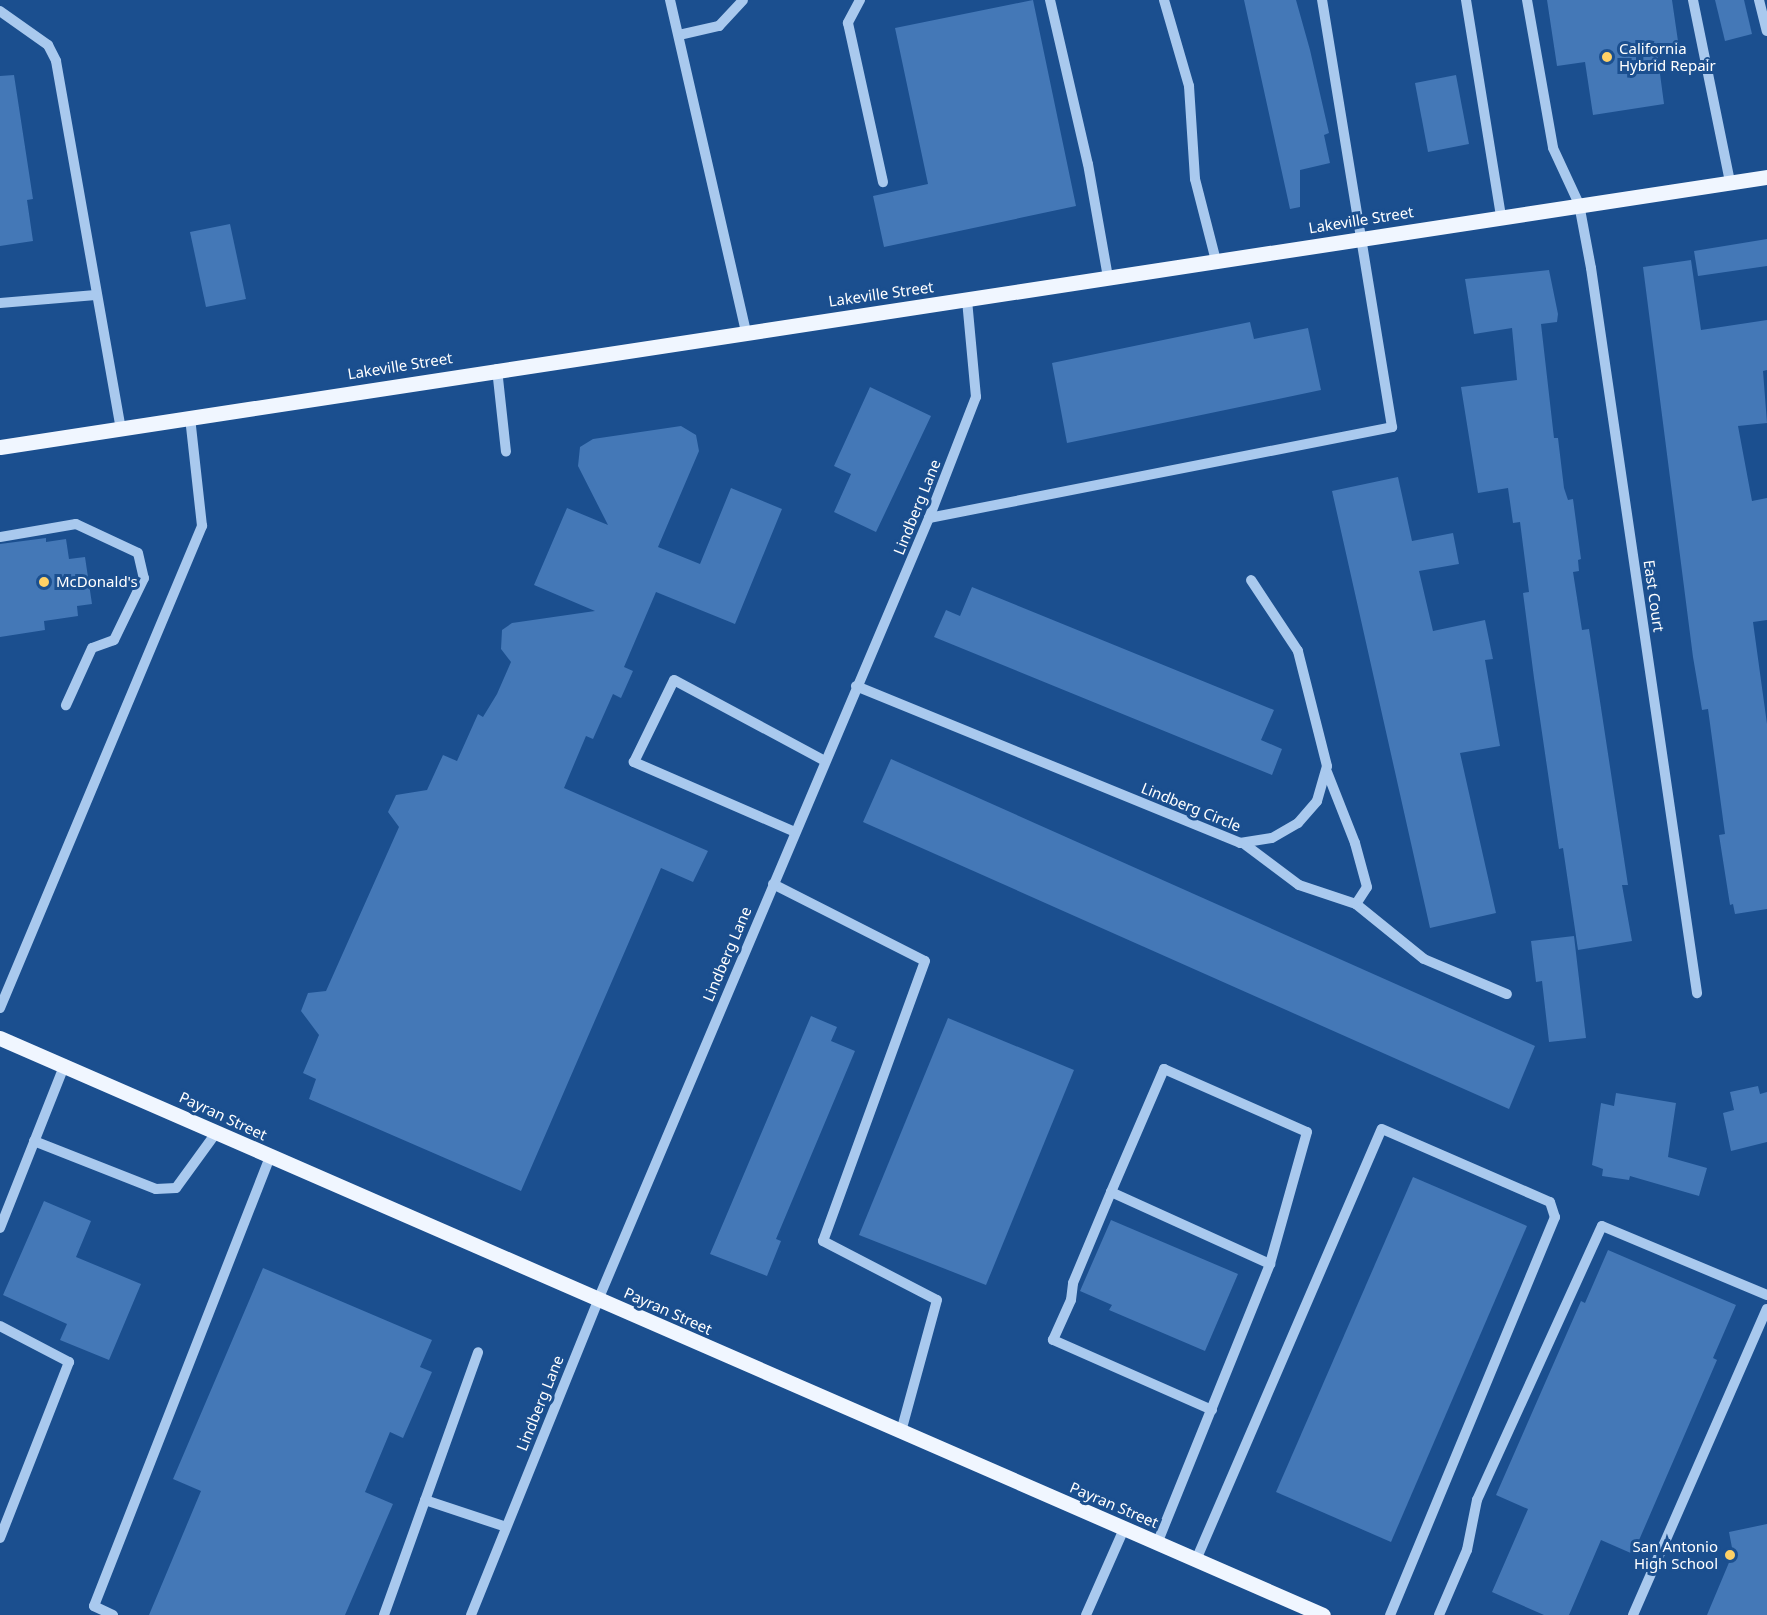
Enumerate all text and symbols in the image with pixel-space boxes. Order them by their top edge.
place label: California Hybrid Repair [1619,39,1716,74]
marker: California Hybrid Repair [1600,50,1614,64]
street label: Lakeville Street [1307,203,1415,237]
street label: Lakeville Street [827,278,935,310]
street label: Lakeville Street [346,349,454,383]
street label: Lindberg Lane [890,457,944,557]
street label: East Court [1640,559,1668,633]
place label: McDonald's [56,573,138,591]
marker: McDonald's [37,575,51,589]
street label: Lindberg Circle [1139,779,1243,835]
street label: Lindberg Lane [699,904,755,1004]
street label: Payran Street [176,1088,270,1144]
street label: Payran Street [621,1284,715,1338]
street label: Lindberg Lane [513,1353,567,1453]
street label: Payran Street [1067,1478,1161,1532]
place label: San Antonio High School [1633,1537,1718,1572]
marker: San Antonio High School [1723,1548,1737,1562]

